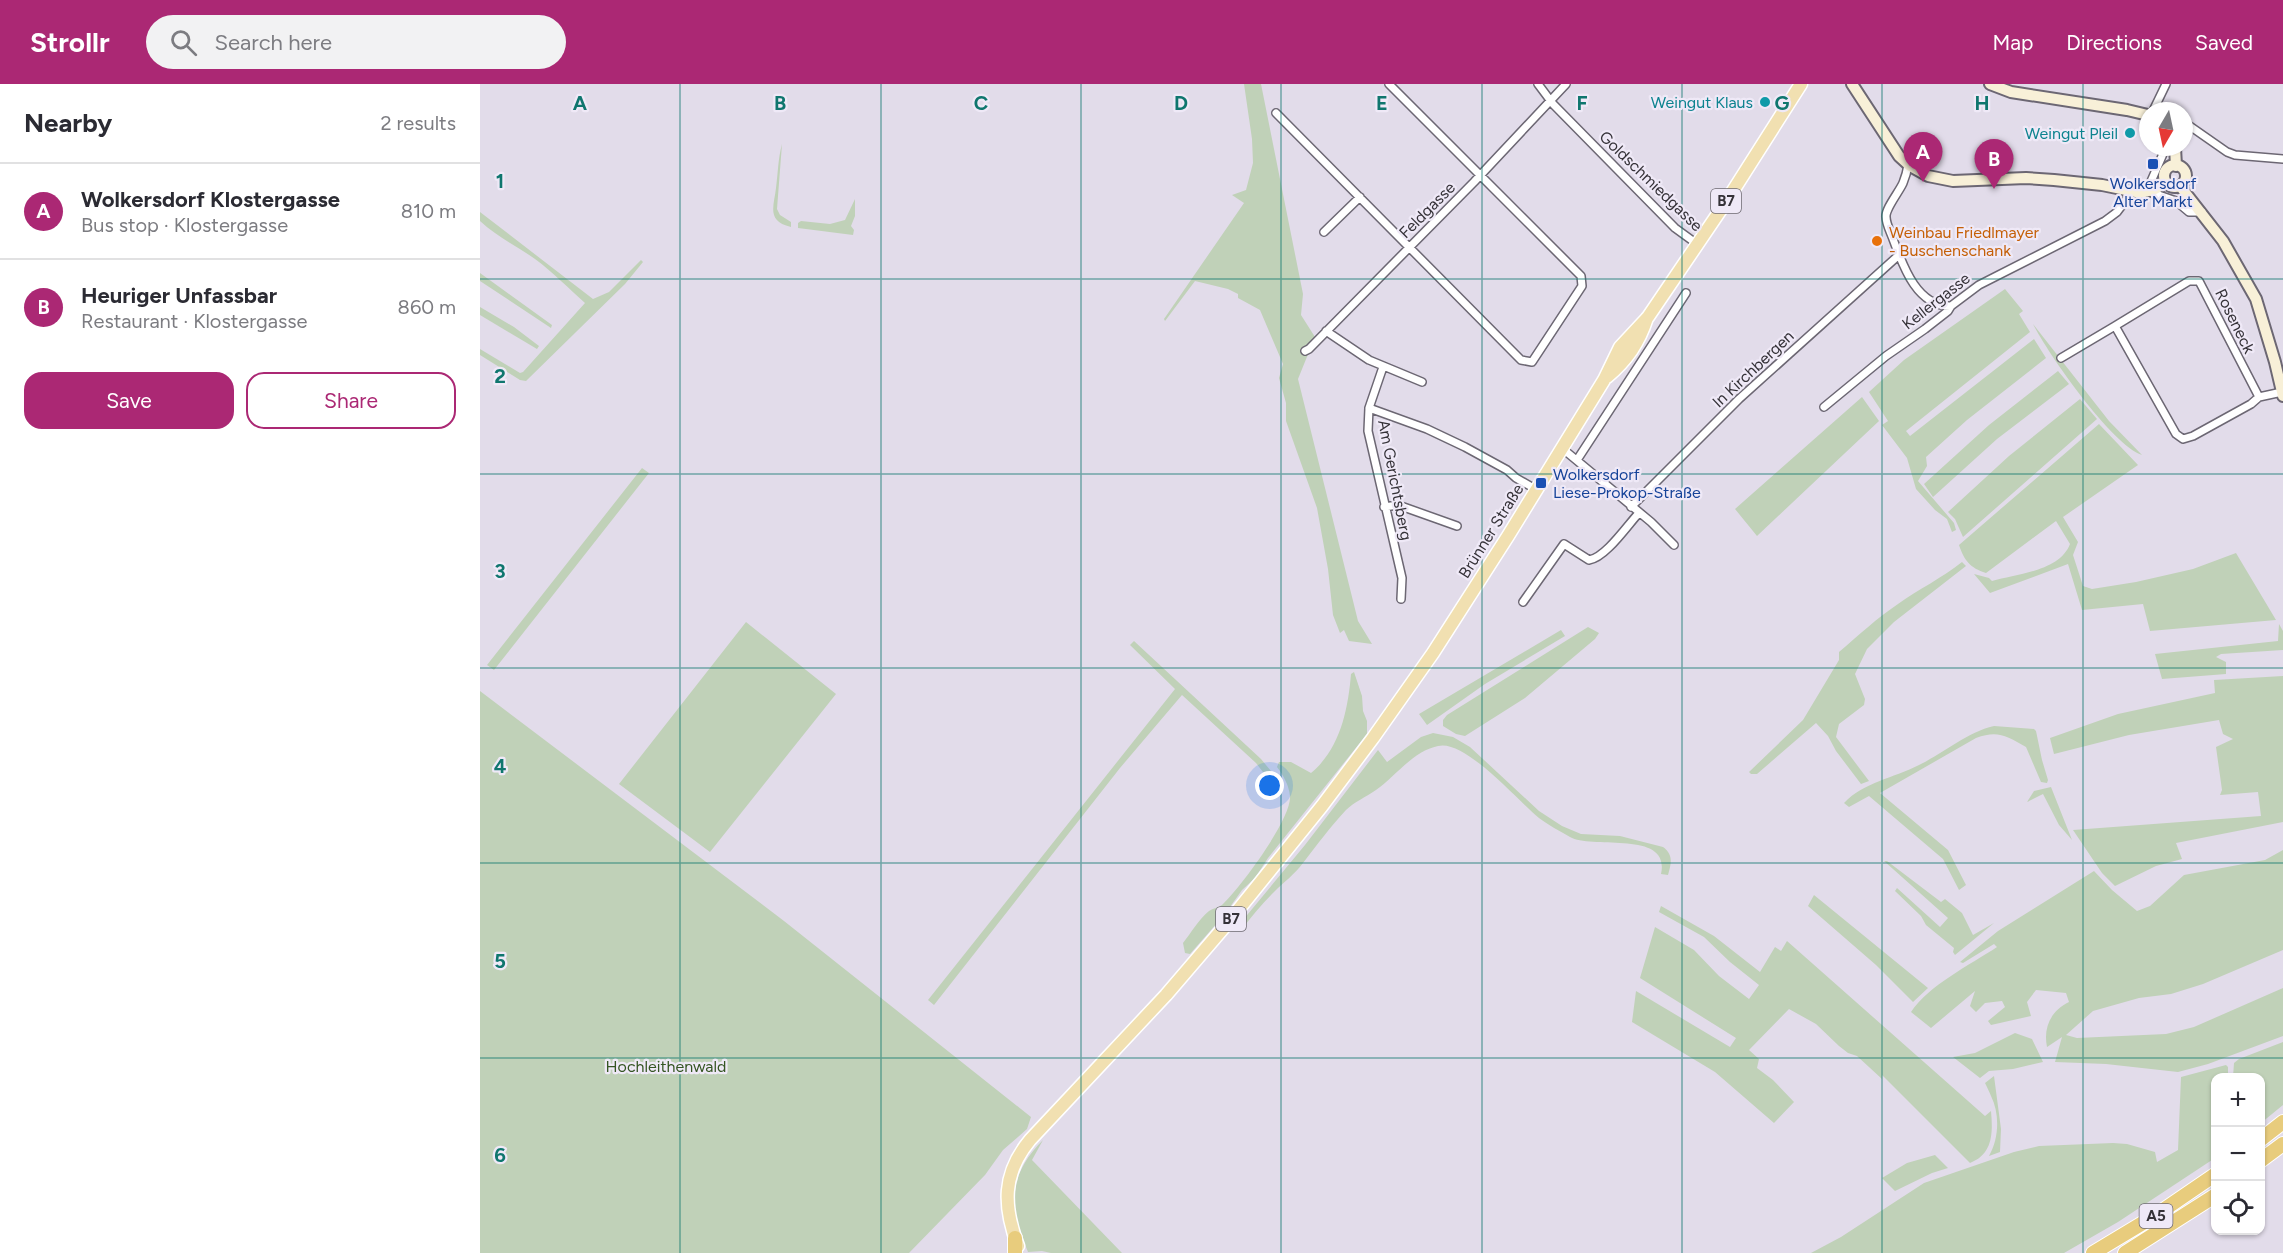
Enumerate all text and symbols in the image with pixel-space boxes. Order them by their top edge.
search box [146,15,566,69]
text: Strollr [30,25,110,59]
icon: search [167,26,200,59]
text: Search here [215,29,332,56]
text: Map [1992,30,2033,55]
text: Directions [2066,30,2162,55]
text: Saved [2195,30,2253,55]
text: A [573,91,588,115]
text: B [774,91,786,115]
text: C [974,91,988,115]
text: D [1174,91,1188,115]
text: E [1376,91,1388,115]
text: F [1576,91,1588,115]
text: G [1775,91,1790,115]
text: H [1975,91,1990,115]
place label: Weingut Klaus [1651,93,1753,112]
marker: Weingut Klaus [1758,95,1772,109]
north arrow [2139,102,2193,156]
text: Nearby [24,107,112,139]
text: 2 results [380,111,456,135]
place label: Weingut Pleil [2025,124,2118,143]
marker: Weingut Pleil [2123,126,2137,140]
street label: Goldschmiedgasse [1595,127,1707,235]
pin: A [1904,132,1942,182]
pin: B [1974,140,2014,189]
marker: Wolkersdorf Alter Markt [2146,157,2160,171]
text: 1 [496,169,504,193]
place label: Wolkersdorf Alter Markt [2110,174,2196,211]
street label: Feldgasse [1395,178,1459,242]
text: Wolkersdorf Klostergasse [81,186,340,213]
road number: B7 [1711,189,1741,213]
text: A [36,199,51,223]
text: 810 m [401,199,456,223]
text: Bus stop · Klostergasse [81,213,288,237]
place label: Weinbau Friedlmayer - Buschenschank [1889,223,2039,260]
marker: Weinbau Friedlmayer - Buschenschank [1870,234,1884,248]
street label: Kellergasse [1898,268,1974,333]
text: Heuriger Unfassbar [81,282,277,309]
street label: Roseneck [2211,286,2259,357]
text: B [37,295,50,319]
text: 860 m [398,295,456,319]
text: Restaurant · Klostergasse [81,309,307,333]
street label: In Kirchbergen [1708,326,1798,412]
text: 2 [494,364,506,388]
button: Save [24,372,234,429]
button: Share [246,372,456,429]
street label: Am Gerichtsberg [1374,418,1416,542]
place label: Wolkersdorf Liese-Prokop-Straße [1553,465,1701,502]
marker: Wolkersdorf Liese-Prokop-Straße [1534,476,1548,490]
street label: Brünner Straße [1455,480,1528,582]
text: 3 [494,559,506,583]
text: 4 [494,754,507,778]
your location [1255,771,1284,800]
road number: B7 [1216,907,1246,931]
text: 5 [494,949,506,973]
park label: Hochleithenwald [606,1057,726,1076]
map controls [2211,1073,2265,1235]
button: + [2211,1073,2265,1127]
button: − [2211,1127,2265,1181]
text: 6 [494,1143,506,1167]
button: locate [2211,1181,2265,1235]
road number: A5 [2140,1204,2172,1228]

